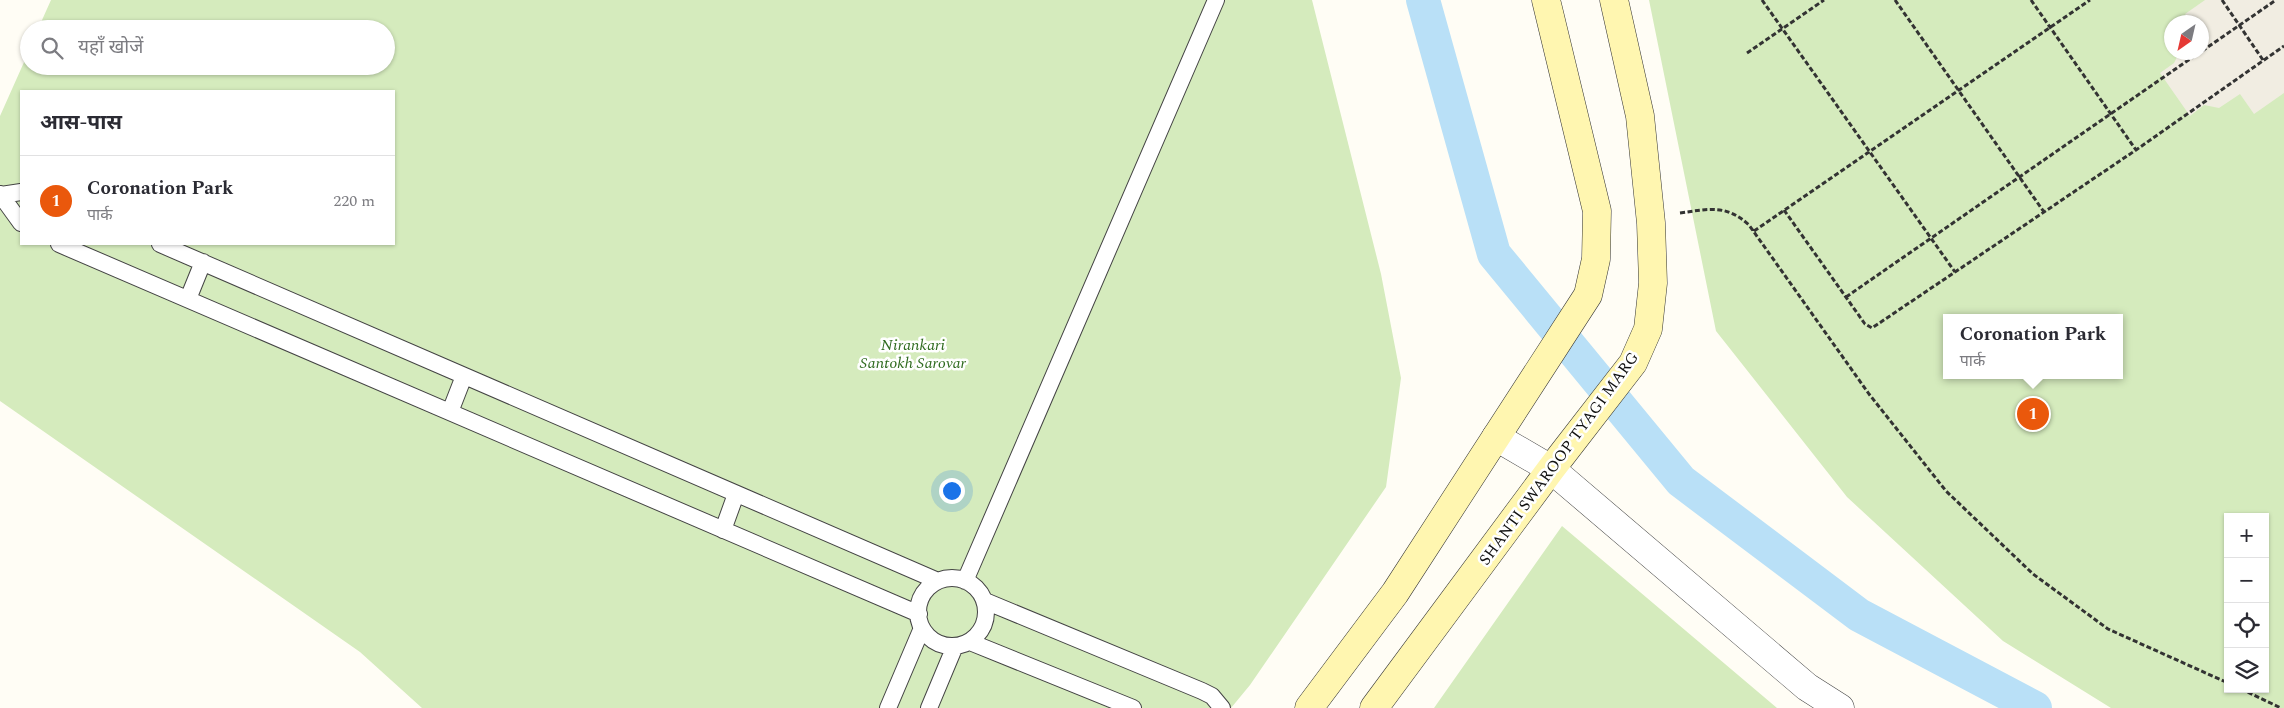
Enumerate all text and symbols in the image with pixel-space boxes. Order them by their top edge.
north arrow [2164,15,2209,60]
search box [20,20,395,75]
text: यहाँ खोजें [78,33,143,62]
icon: search [38,34,66,62]
text: आस-पास [40,107,122,139]
text: Coronation Park [87,174,233,203]
text: 1 [52,189,60,213]
text: 220 m [333,189,375,213]
text: पार्क [87,203,113,227]
popup [1943,314,2123,379]
text: Coronation Park [1960,320,2106,349]
park label: Nirankari Santokh Sarovar [860,333,967,375]
street label: SHANTI SWAROOP TYAGI MARG [1473,347,1645,570]
text: पार्क [1960,349,1985,373]
pin: 1 [2017,395,2049,433]
your location [939,478,965,504]
map controls [2224,513,2269,693]
button: + [2224,513,2269,558]
button: − [2224,558,2269,603]
button: locate [2224,603,2269,648]
button: layers [2224,648,2269,693]

